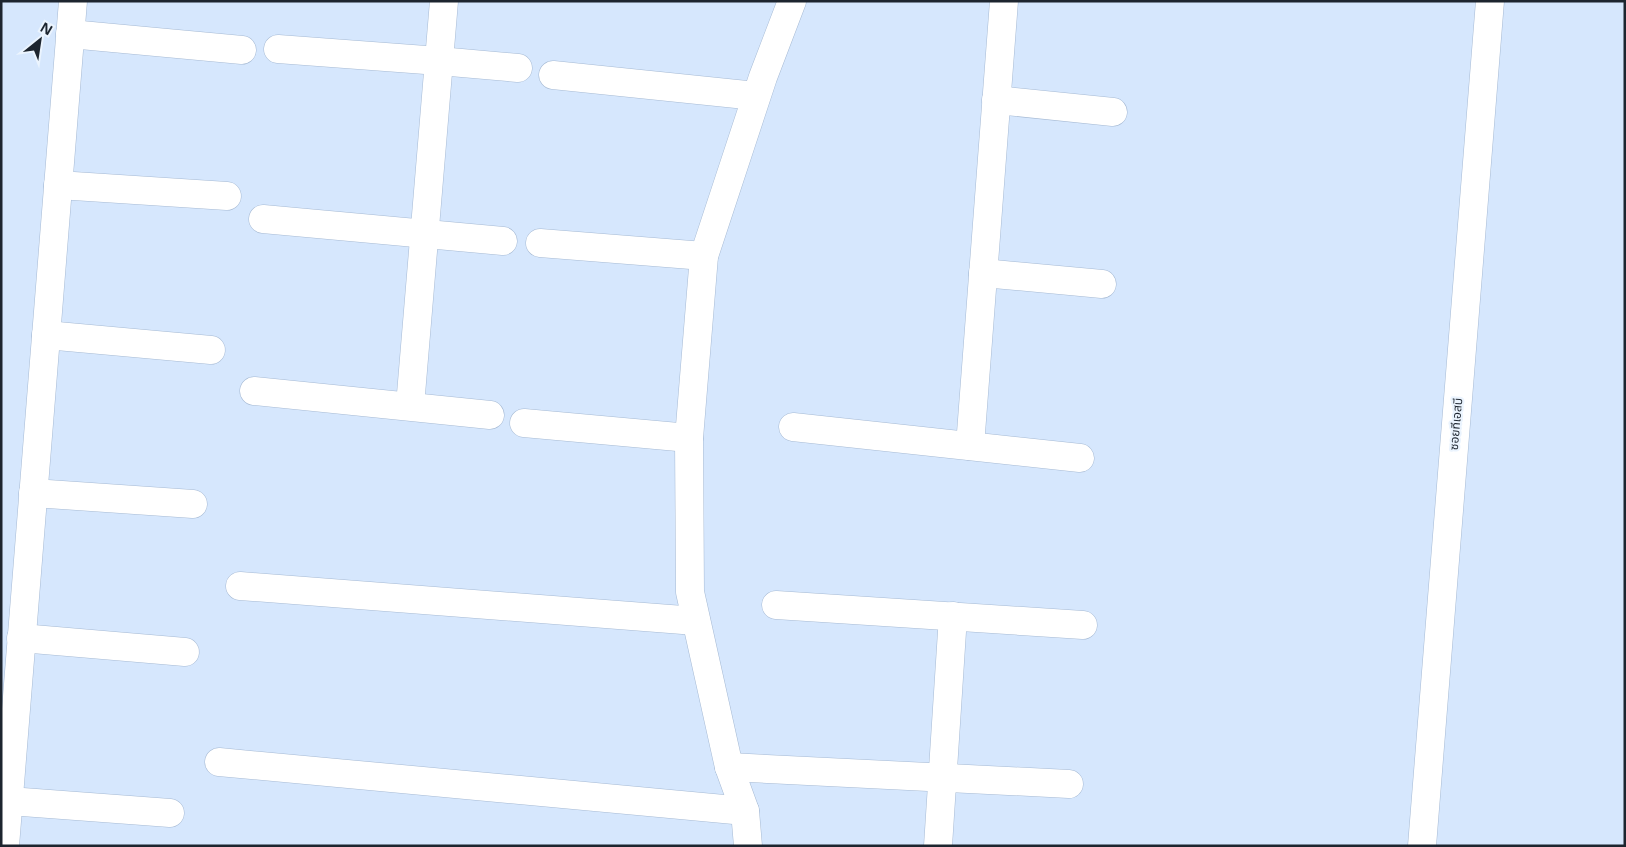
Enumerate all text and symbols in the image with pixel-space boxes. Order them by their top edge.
north arrow [15,15,65,65]
text: N [37,17,56,39]
street label: ซอยทีเอสบี [1445,397,1466,451]

